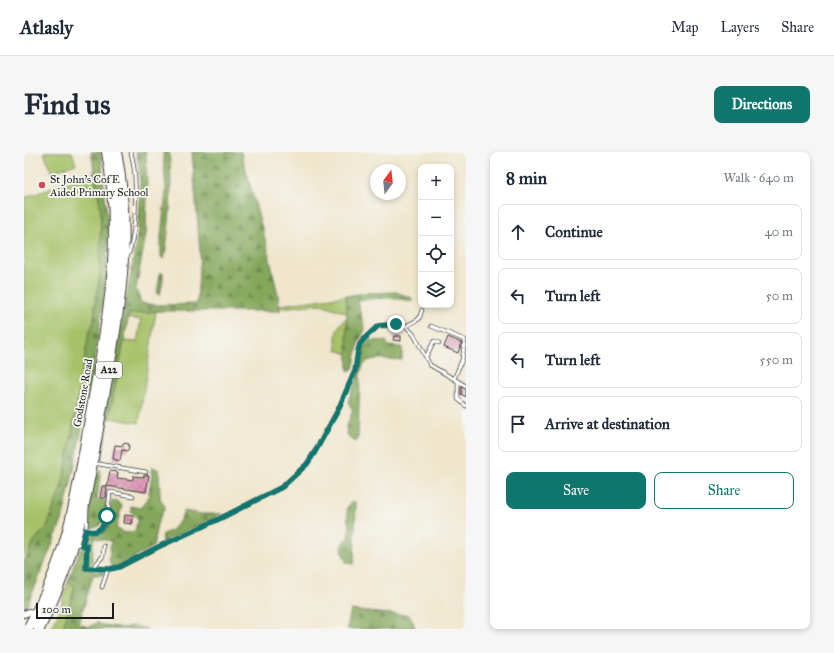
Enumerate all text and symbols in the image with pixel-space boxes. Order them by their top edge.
text: Atlasly [20,16,73,39]
text: Map [671,19,699,36]
text: Layers [721,19,759,36]
text: Share [781,19,814,36]
button: Directions [714,86,810,123]
text: Find us [24,87,110,122]
north arrow [370,164,406,200]
map controls [418,164,454,308]
button: + [418,164,454,200]
text: 8 min [506,168,547,189]
text: Walk · 640 m [724,170,794,186]
place label: St John's CofE Aided Primary School [49,173,149,199]
marker: St John's CofE Aided Primary School [37,180,47,190]
button: − [418,200,454,236]
icon: ahead [507,221,529,243]
text: Continue [545,223,603,241]
text: 40 m [764,224,793,240]
button: locate [418,236,454,272]
button: layers [418,272,454,308]
icon: left [507,285,529,307]
text: Turn left [545,287,601,305]
text: 50 m [766,288,793,304]
route end [387,315,405,333]
icon: left [507,349,529,371]
text: Turn left [545,351,601,369]
text: 550 m [760,352,793,368]
street label: Godstone Road [71,357,95,428]
road number: A22 [96,362,122,378]
icon: arrive [507,413,529,435]
text: Arrive at destination [545,415,670,433]
button: Save [506,472,646,509]
button: Share [654,472,794,509]
route start [98,507,116,525]
scale bar [36,601,114,620]
text: 100 m [42,603,71,616]

